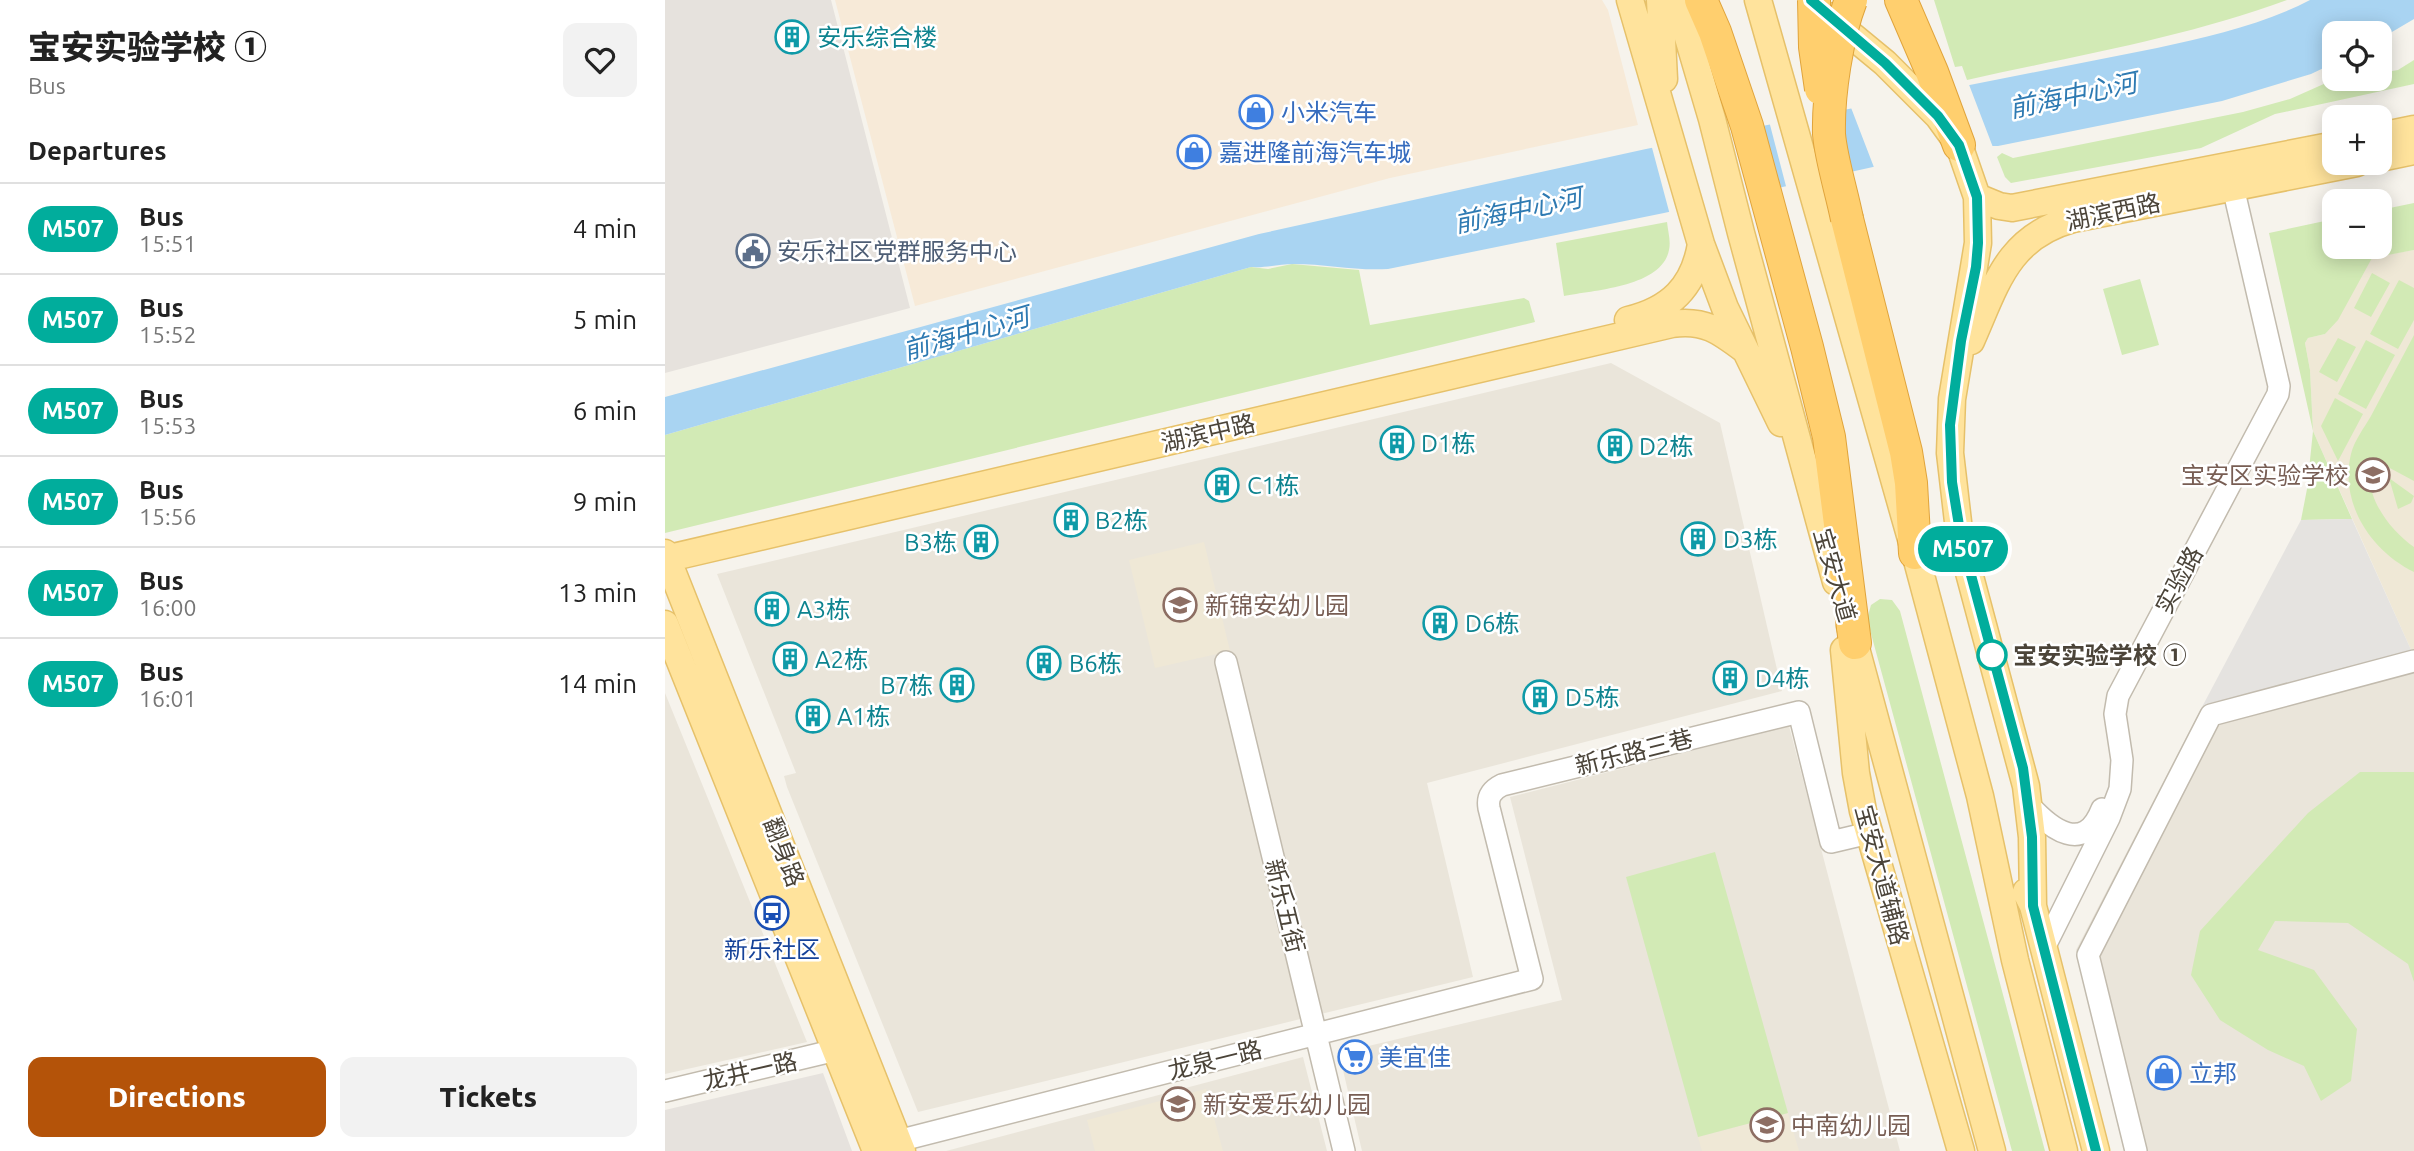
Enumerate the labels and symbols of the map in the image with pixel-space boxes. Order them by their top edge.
building icon: 安乐综合楼 [773,18,811,56]
place label: 安乐综合楼 [817,24,937,51]
water label: 前海中心河 [2006,66,2144,123]
shop icon: 小米汽车 [1237,93,1275,131]
place label: 小米汽车 [1281,99,1377,126]
shop icon: 嘉进隆前海汽车城 [1175,133,1213,171]
place label: 嘉进隆前海汽车城 [1219,139,1411,166]
water label: 前海中心河 [1451,181,1589,238]
street label: 湖滨西路 [2063,189,2163,235]
public building icon: 安乐社区党群服务中心 [734,232,772,270]
place label: 安乐社区党群服务中心 [777,238,1017,265]
water label: 前海中心河 [900,300,1037,365]
street label: 湖滨中路 [1158,409,1258,457]
building icon: D1栋 [1378,424,1416,462]
building icon: D2栋 [1596,427,1634,465]
place label: D1栋 [1421,430,1475,457]
place label: D2栋 [1639,433,1693,460]
school or university icon: 宝安区实验学校 [2354,456,2392,494]
place label: 宝安区实验学校 [2181,462,2349,489]
building icon: C1栋 [1203,466,1241,504]
place label: C1栋 [1247,472,1299,499]
building icon: B2栋 [1052,501,1090,539]
place label: B2栋 [1095,507,1148,534]
building icon: D3栋 [1679,520,1717,558]
building icon: B3栋 [962,523,1000,561]
street label: 宝安大道 [1809,525,1861,625]
place label: D3栋 [1723,526,1777,553]
line badge: M507 [1914,526,2012,572]
place label: B3栋 [904,529,957,556]
street label: 实验路 [2150,542,2208,618]
school or university icon: 新锦安幼儿园 [1161,586,1199,624]
building icon: A3栋 [753,590,791,628]
place label: 新锦安幼儿园 [1205,592,1349,619]
place label: A3栋 [797,596,850,623]
building icon: D6栋 [1421,604,1459,642]
place label: D6栋 [1465,610,1519,637]
building icon: A2栋 [771,640,809,678]
marker: 宝安实验学校 ① [1977,640,2007,670]
place label: 宝安实验学校 ① [2013,642,2187,669]
building icon: B6栋 [1025,644,1063,682]
place label: A2栋 [815,646,868,673]
place label: B6栋 [1069,650,1122,677]
building icon: D4栋 [1711,659,1749,697]
place label: D4栋 [1755,665,1809,692]
building icon: B7栋 [938,666,976,704]
place label: B7栋 [880,672,933,699]
building icon: D5栋 [1521,678,1559,716]
place label: D5栋 [1565,684,1619,711]
building icon: A1栋 [794,697,832,735]
place label: A1栋 [837,703,890,730]
street label: 新乐路三巷 [1573,724,1695,780]
street label: 宝安大道辅路 [1850,802,1914,948]
street label: 翻身路 [758,814,810,890]
street label: 新乐五街 [1260,856,1310,956]
bus stop icon: 新乐社区 [753,894,791,932]
place label: 新乐社区 [724,936,820,963]
street label: 龙泉一路 [1165,1035,1265,1085]
supermarket icon: 美宜佳 [1336,1038,1374,1076]
place label: 美宜佳 [1379,1044,1451,1071]
street label: 龙井一路 [700,1047,800,1095]
shop icon: 立邦 [2145,1054,2183,1092]
place label: 立邦 [2189,1060,2237,1087]
school or university icon: 新安爱乐幼儿园 [1159,1085,1197,1123]
place label: 新安爱乐幼儿园 [1203,1091,1371,1118]
school or university icon: 中南幼儿园 [1748,1106,1786,1144]
place label: 中南幼儿园 [1791,1112,1911,1139]

